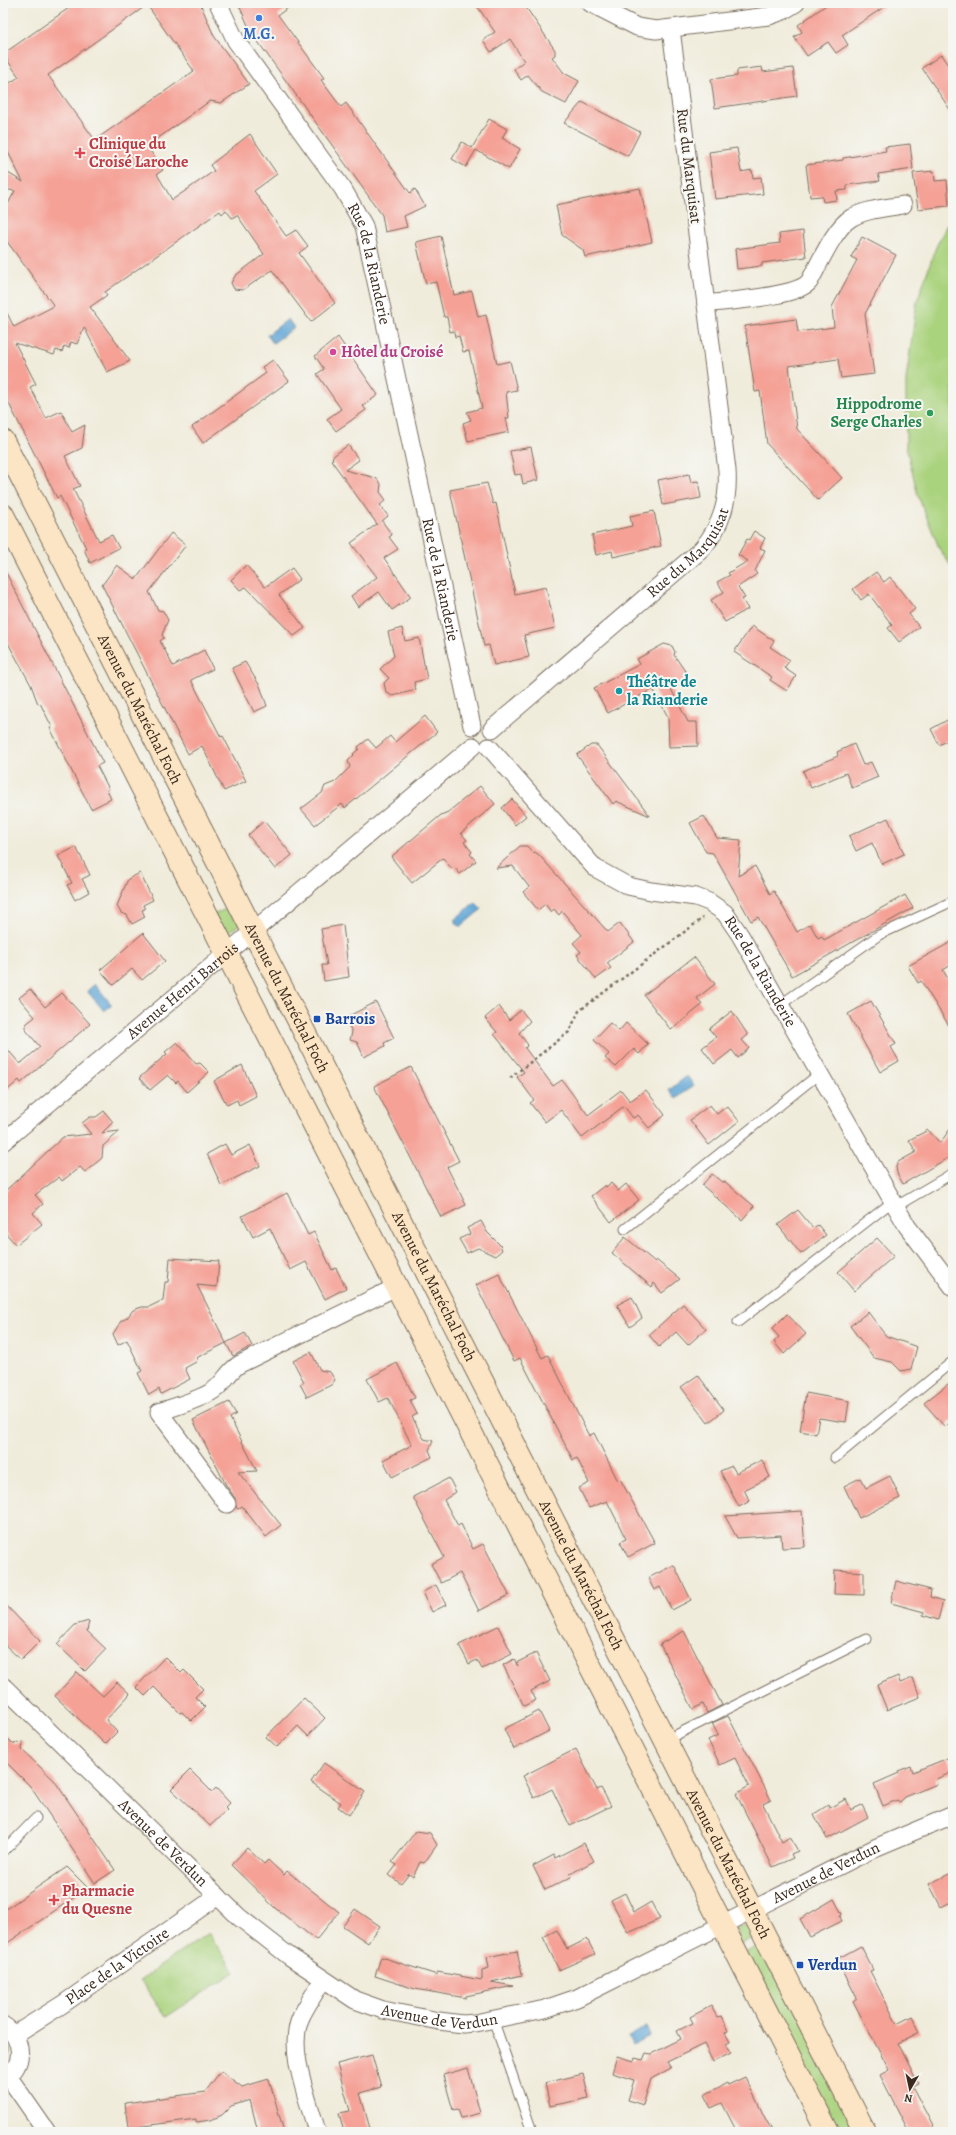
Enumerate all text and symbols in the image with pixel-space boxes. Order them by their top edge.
marker: M.G. [254,13,264,23]
place label: M.G. [243,23,275,45]
street label: Rue du Marquisat [671,107,707,225]
place label: Clinique du Croisé Laroche [89,133,188,173]
marker: Clinique du Croisé Laroche [74,147,86,159]
street label: Rue de la Rianderie [342,199,396,327]
place label: Hôtel du Croisé [341,341,443,363]
marker: Hôtel du Croisé [328,347,338,357]
place label: Hippodrome Serge Charles [830,393,922,433]
marker: Hippodrome Serge Charles [925,408,935,418]
street label: Rue du Marquisat [642,505,734,603]
street label: Rue de la Rianderie [416,516,464,643]
street label: Avenue du Maréchal Foch [92,629,187,789]
place label: Théâtre de la Rianderie [627,671,708,711]
marker: Théâtre de la Rianderie [614,686,624,696]
street label: Rue de la Rianderie [719,911,802,1031]
street label: Avenue du Maréchal Foch [239,918,335,1077]
street label: Avenue Henri Barrois [121,937,244,1045]
place label: Barrois [325,1008,375,1030]
marker: Barrois [312,1014,322,1024]
street label: Avenue du Maréchal Foch [386,1207,482,1366]
street label: Avenue du Maréchal Foch [533,1495,629,1654]
street label: Avenue du Maréchal Foch [680,1784,776,1943]
street label: Avenue de Verdun [113,1793,213,1892]
street label: Avenue de Verdun [768,1836,884,1909]
place label: Pharmacie du Quesne [62,1880,134,1920]
marker: Pharmacie du Quesne [49,1895,59,1905]
street label: Place de la Victoire [61,1922,173,2010]
place label: Verdun [807,1954,857,1976]
marker: Verdun [795,1960,805,1970]
street label: Avenue de Verdun [378,1999,500,2035]
north arrow [890,2069,930,2109]
text: N [903,2090,914,2106]

